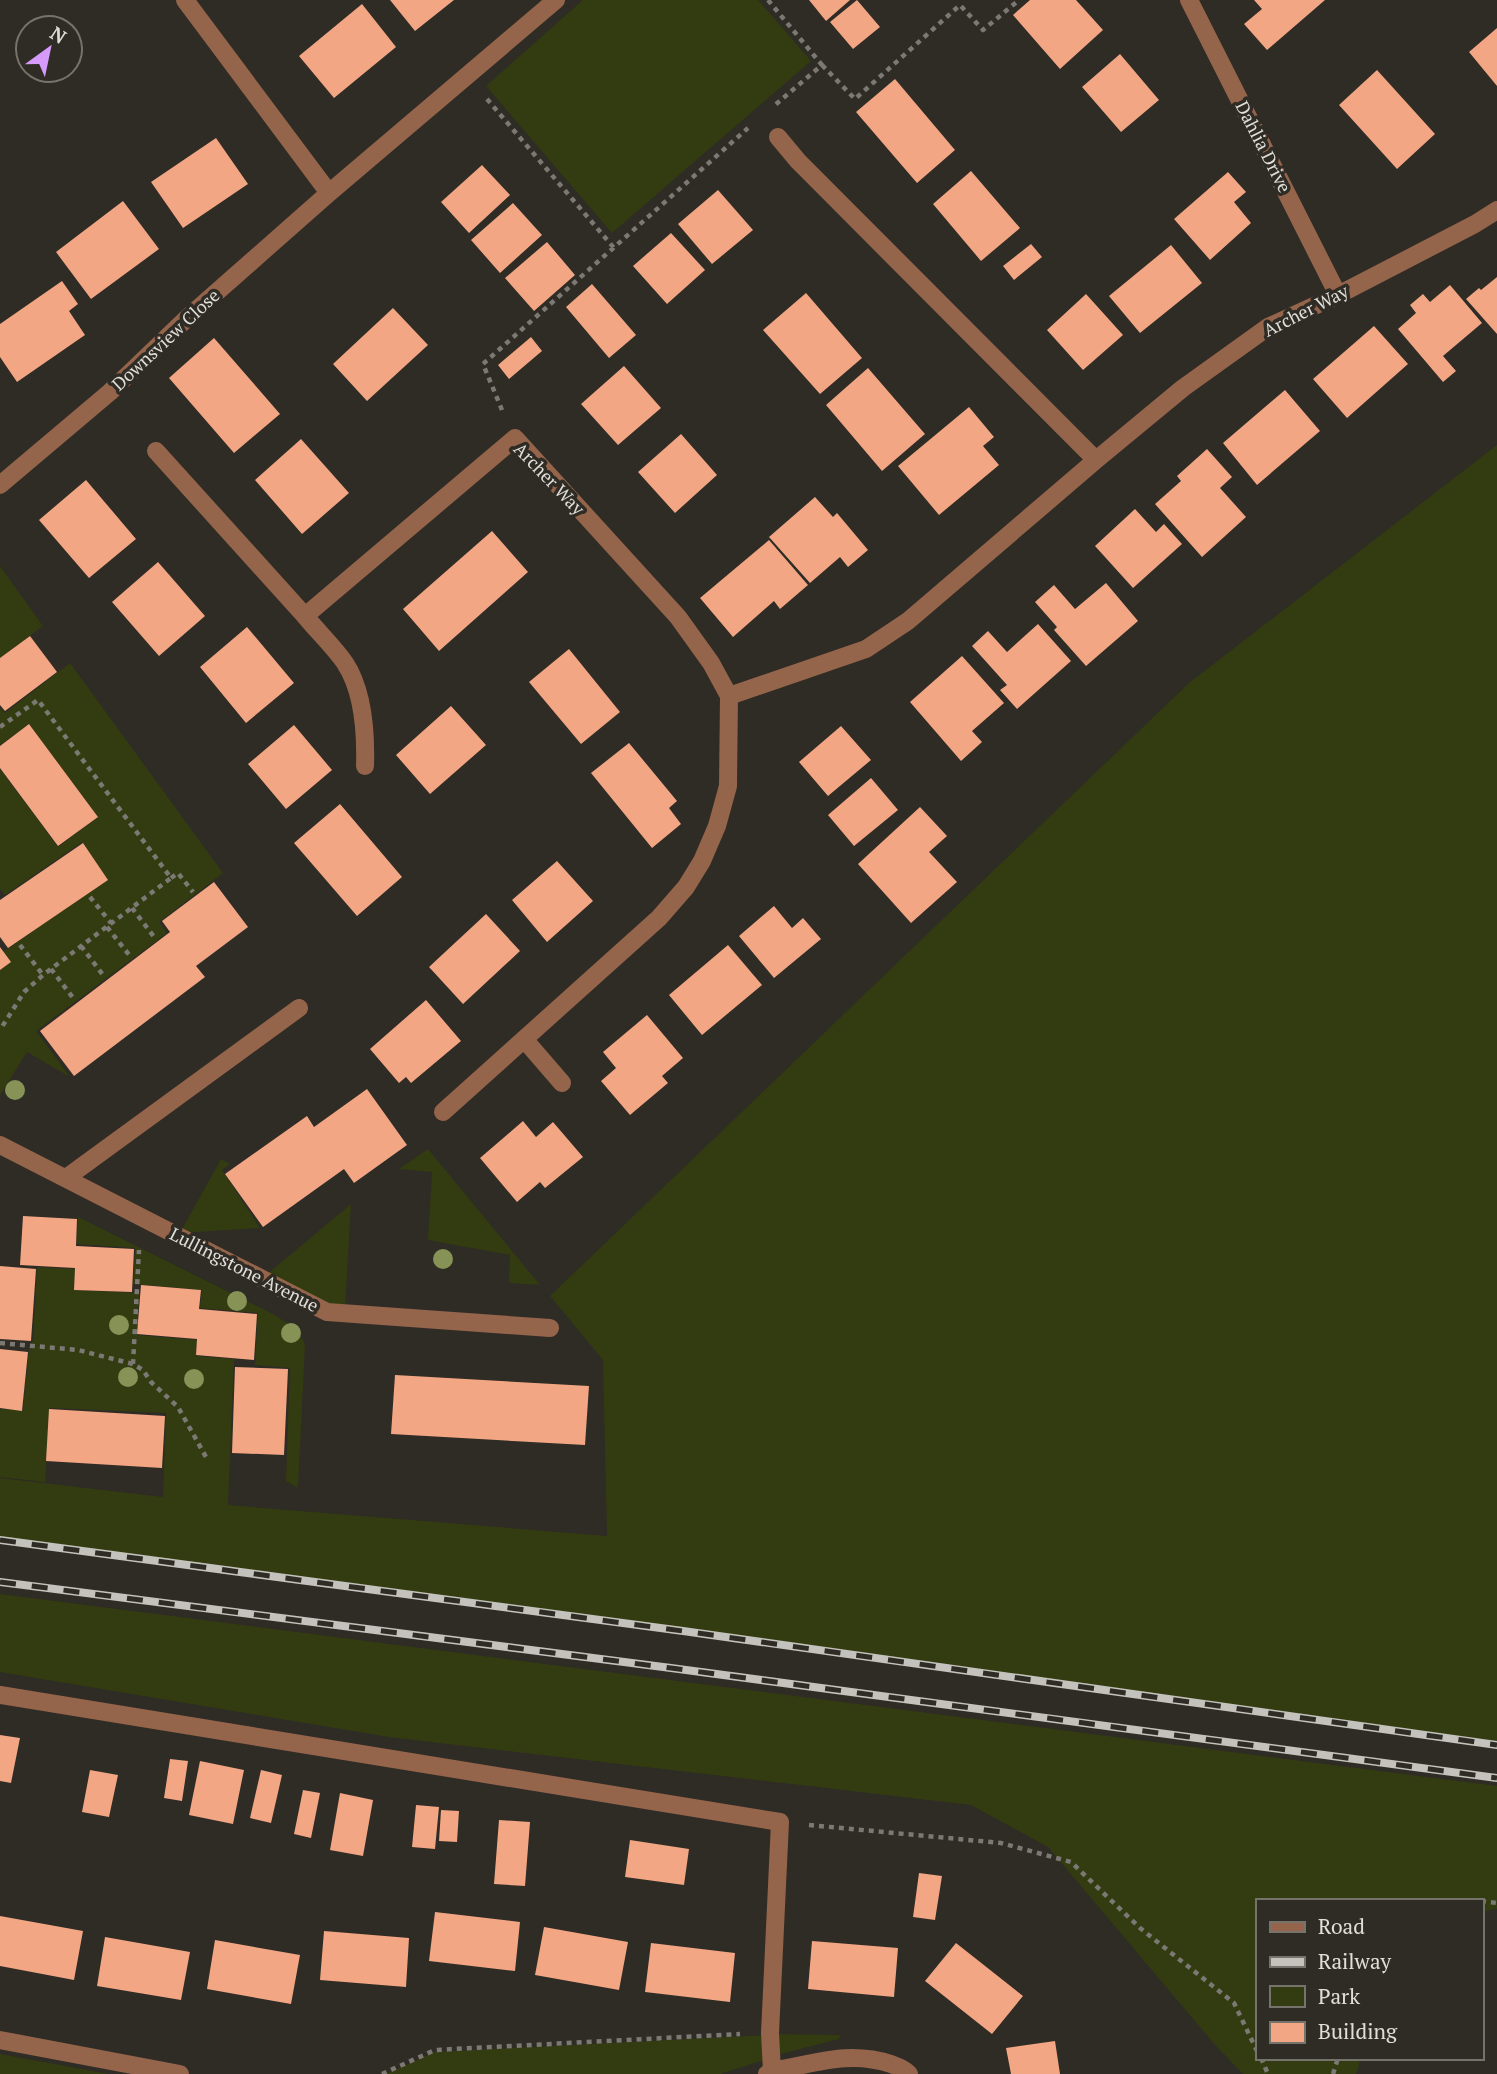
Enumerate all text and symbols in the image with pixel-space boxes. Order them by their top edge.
north arrow [14,14,84,84]
text: N [46,20,72,49]
street label: Dahlia Drive [1231,97,1297,196]
street label: Archer Way [1259,278,1353,342]
street label: Downsview Close [106,283,224,395]
street label: Archer Way [509,437,591,520]
street label: Lullingstone Avenue [166,1221,323,1317]
legend [1256,1899,1483,2060]
text: Road [1318,1912,1365,1940]
text: Railway [1318,1947,1392,1975]
text: Park [1318,1982,1360,2010]
text: Building [1318,2017,1398,2045]

